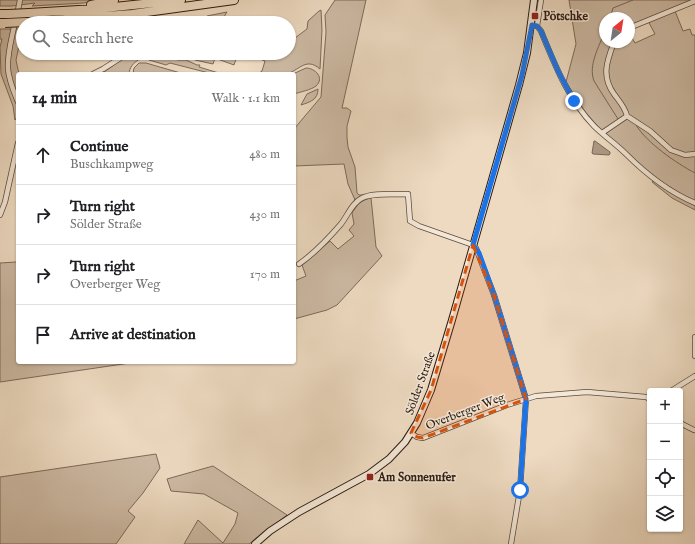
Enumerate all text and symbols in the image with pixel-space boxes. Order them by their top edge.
place label: Pötschke [543,9,588,24]
marker: Pötschke [530,11,540,21]
north arrow [599,12,635,48]
search box [16,16,296,60]
icon: search [30,27,52,49]
text: Search here [62,29,133,48]
text: 14 min [32,88,77,109]
text: Walk · 1.1 km [211,90,280,107]
route end [565,92,583,110]
text: Continue [70,137,128,156]
icon: ahead [32,144,54,166]
text: 480 m [249,146,280,163]
text: Buschkampweg [70,156,153,173]
text: Turn right [70,197,135,216]
icon: right [32,204,54,226]
text: 430 m [250,206,280,223]
text: Sölder Straße [70,216,142,233]
text: Turn right [70,257,135,276]
icon: right [32,264,54,286]
text: 170 m [250,266,280,283]
text: Overberger Weg [70,276,160,293]
icon: arrive [32,324,54,346]
text: Arrive at destination [70,325,196,344]
street label: Sölder Straße [402,349,439,417]
map controls [647,388,683,532]
button: + [647,388,683,424]
street label: Overberger Weg [424,389,507,433]
button: − [647,424,683,460]
button: locate [647,460,683,496]
place label: Am Sonnenufer [377,470,456,485]
marker: Am Sonnenufer [365,472,375,482]
route start [511,481,529,499]
button: layers [647,496,683,532]

